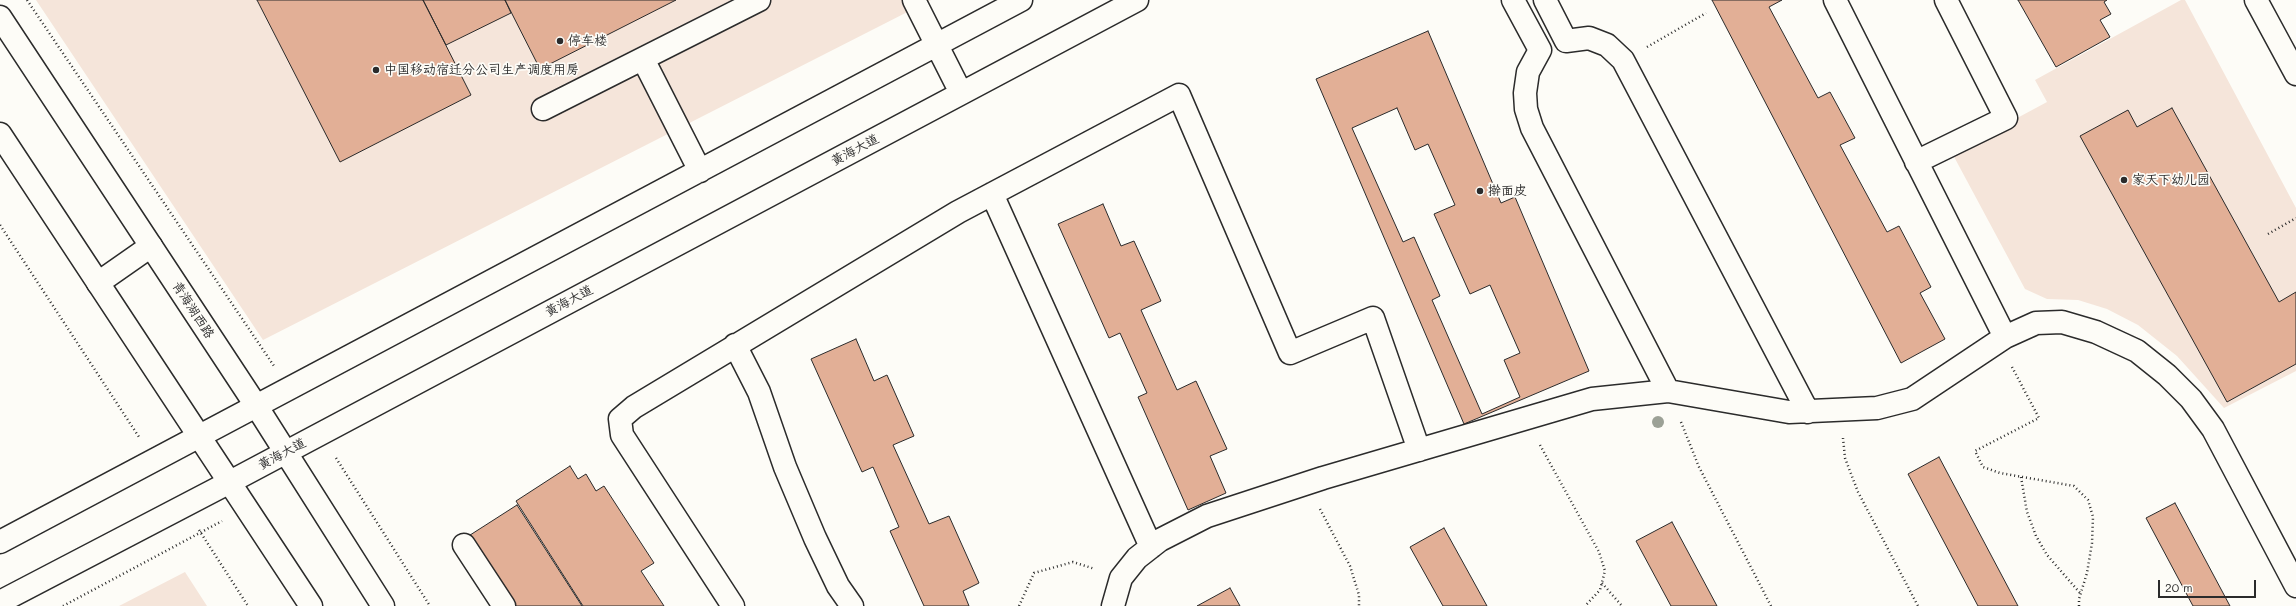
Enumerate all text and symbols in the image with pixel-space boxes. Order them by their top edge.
place label: 停车楼 [568,33,607,49]
marker: 停车楼 [555,36,565,46]
place label: 中国移动宿迁分公司生产调度用房 [384,62,579,78]
marker: 中国移动宿迁分公司生产调度用房 [371,65,381,75]
street label: 黄海大道 [828,131,882,169]
place label: 家天下幼儿园 [2132,172,2210,188]
marker: 家天下幼儿园 [2119,175,2129,185]
place label: 擀面皮 [1488,183,1527,199]
marker: 擀面皮 [1475,186,1485,196]
street label: 青海湖西路 [169,278,217,342]
street label: 黄海大道 [542,282,596,320]
street label: 黄海大道 [255,435,309,473]
scale bar [2160,572,2258,598]
text: 20 m [2165,579,2193,595]

